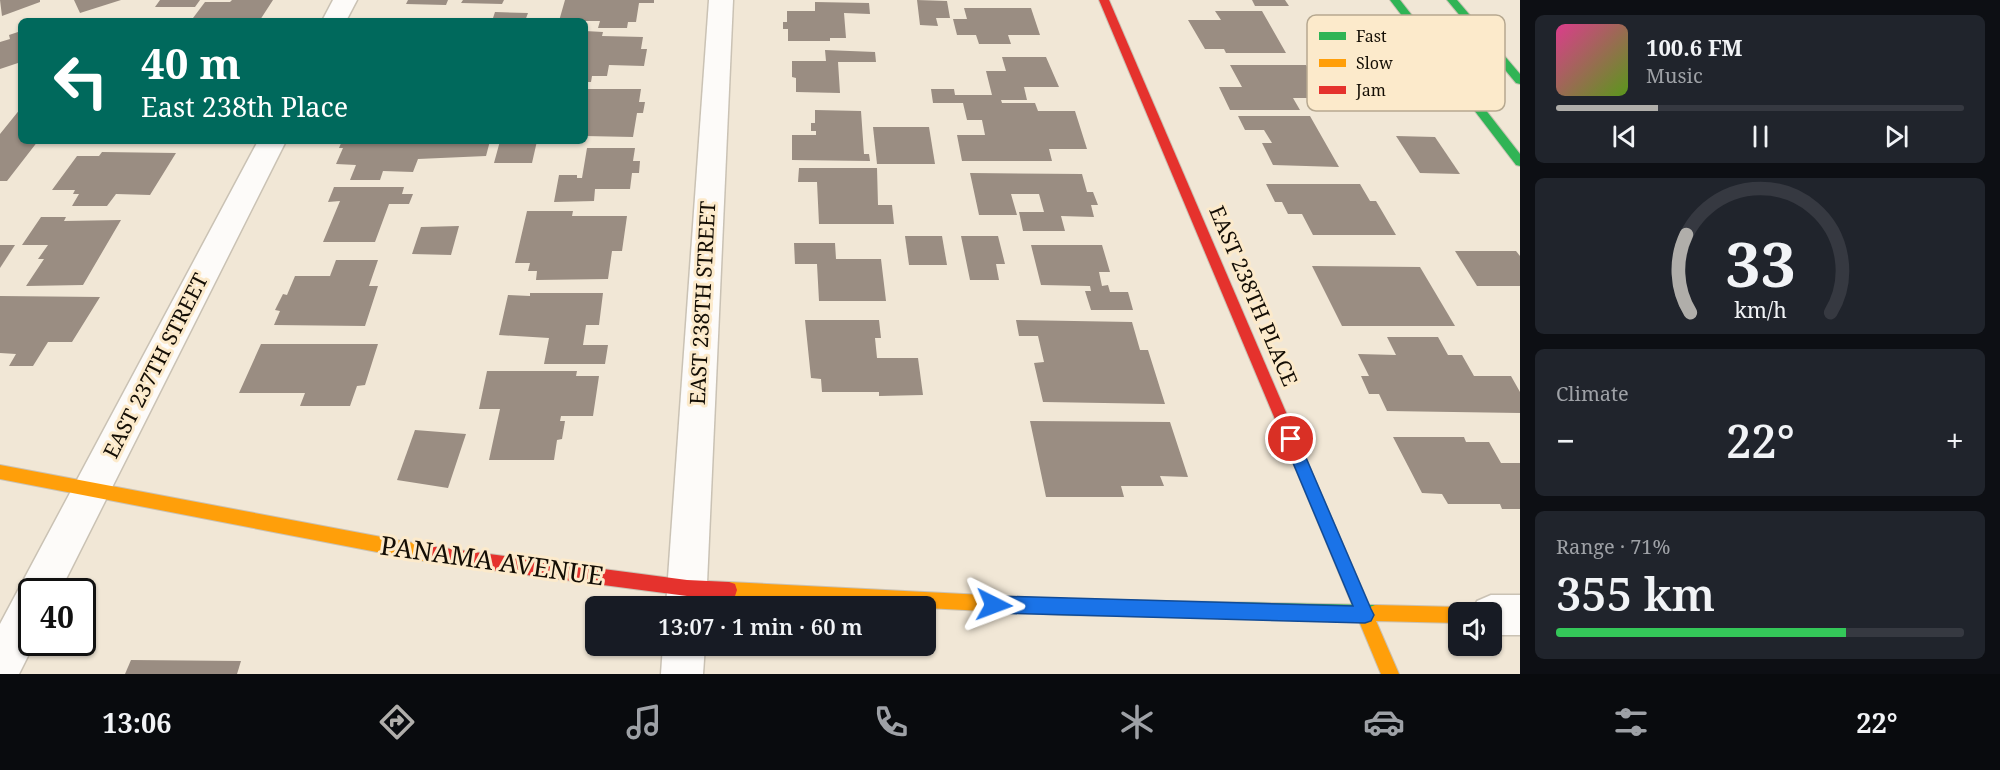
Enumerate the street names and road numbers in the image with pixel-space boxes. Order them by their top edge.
street label: EAST 238TH STREET [683,200,721,406]
street label: EAST 238TH PLACE [1203,201,1305,390]
street label: EAST 237TH STREET [96,268,214,463]
street label: PANAMA AVENUE [378,527,606,593]

